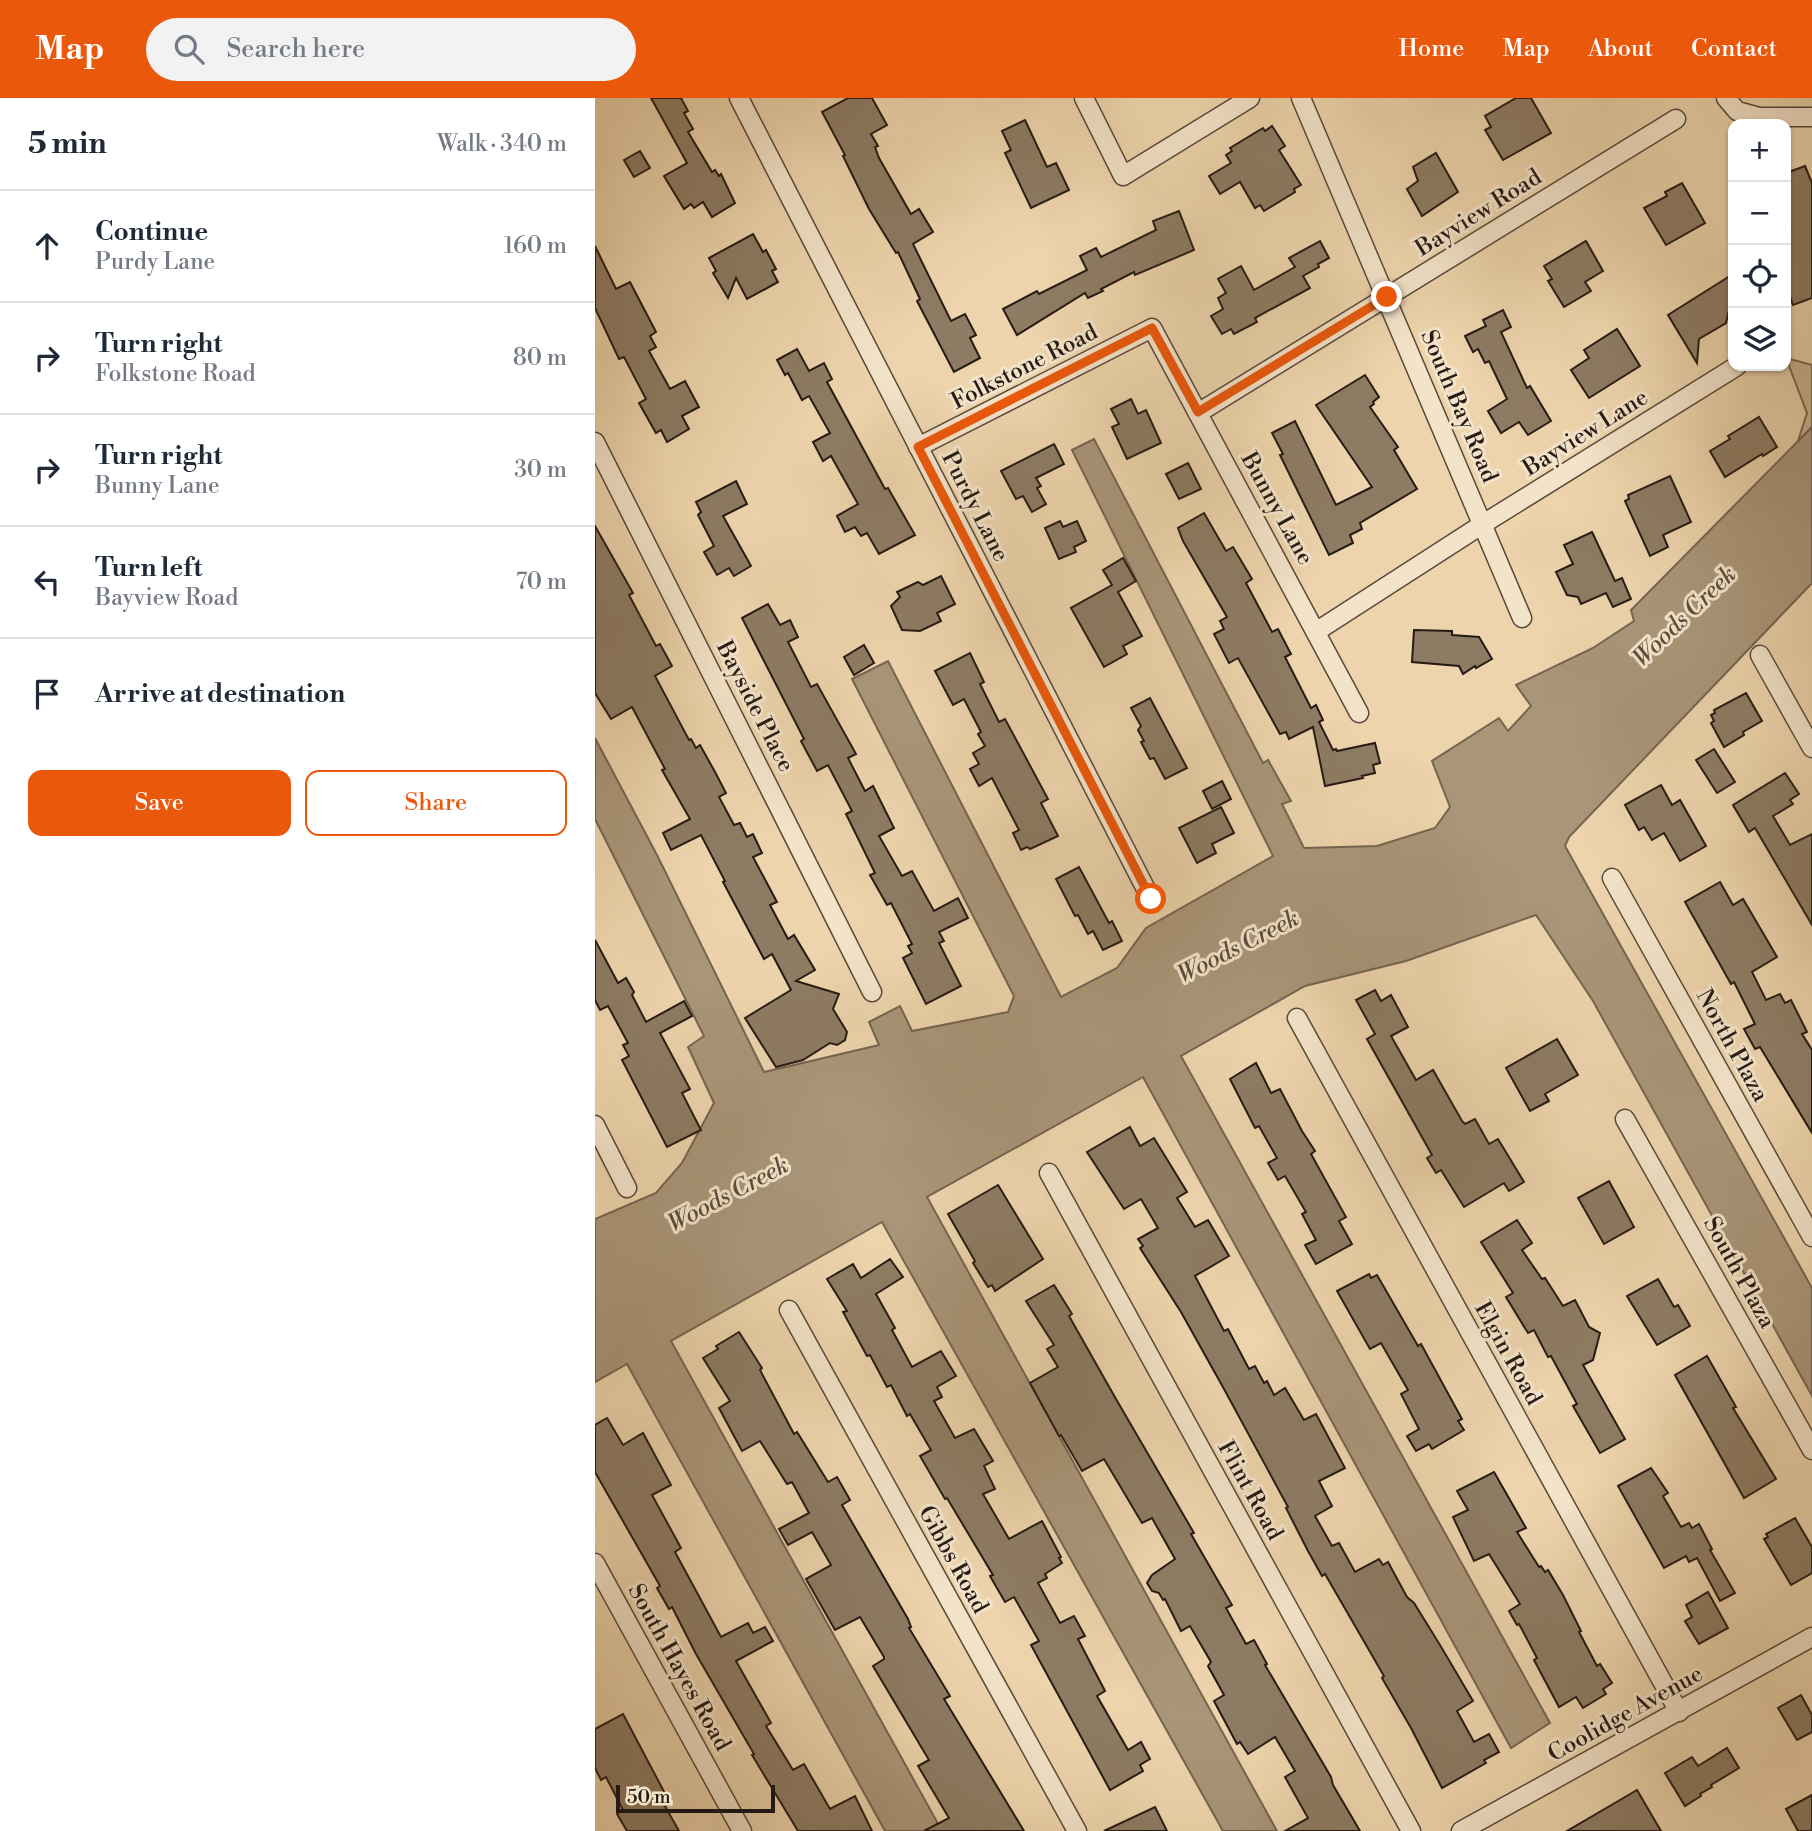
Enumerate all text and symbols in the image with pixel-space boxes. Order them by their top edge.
search box [146,18,636,81]
text: Map [35,29,104,70]
icon: search [170,30,208,68]
text: Search here [226,33,365,65]
text: Home [1399,34,1464,64]
text: Map [1502,34,1550,64]
text: About [1588,34,1653,64]
text: Contact [1691,34,1777,64]
map controls [1728,119,1791,371]
button: + [1728,119,1791,182]
text: 5 min [28,125,107,163]
text: Walk · 340 m [437,130,567,158]
street label: Bayview Road [1409,163,1547,263]
button: − [1728,182,1791,245]
text: Continue [95,216,208,248]
icon: ahead [28,227,66,265]
text: 160 m [504,232,567,260]
button: locate [1728,245,1791,308]
text: Purdy Lane [95,248,215,276]
route end [1371,281,1402,312]
button: layers [1728,308,1791,371]
street label: Folkstone Road [947,318,1102,416]
street label: South Bay Road [1414,326,1504,487]
text: Turn right [95,328,223,360]
icon: right [28,339,66,377]
text: 80 m [513,344,567,372]
text: Folkstone Road [95,360,256,388]
street label: Bayview Lane [1517,383,1653,483]
text: Turn right [95,440,223,472]
street label: Bunny Lane [1234,446,1320,570]
street label: Purdy Lane [935,447,1015,566]
icon: right [28,451,66,489]
text: 30 m [514,456,567,484]
text: Bunny Lane [95,472,220,500]
text: Turn left [95,552,203,584]
water label: Woods Creek [1627,560,1743,674]
icon: left [28,563,66,601]
text: 70 m [516,568,567,596]
text: Bayview Road [95,584,238,612]
street label: Bayside Place [710,635,800,777]
icon: arrive [28,675,66,713]
text: Arrive at destination [95,678,345,710]
button: Save [28,770,291,836]
button: Share [305,770,567,836]
route start [1135,883,1166,914]
water label: Woods Creek [1173,903,1304,990]
street label: North Plaza [1690,984,1775,1107]
water label: Woods Creek [663,1151,794,1239]
street label: South Plaza [1697,1212,1781,1333]
street label: Elgin Road [1468,1297,1548,1410]
street label: Flint Road [1211,1436,1289,1545]
street label: Gibbs Road [912,1501,994,1618]
street label: South Hayes Road [622,1579,737,1756]
street label: Coolidge Avenue [1543,1660,1708,1768]
scale bar [616,1782,775,1814]
text: 50 m [627,1785,671,1809]

